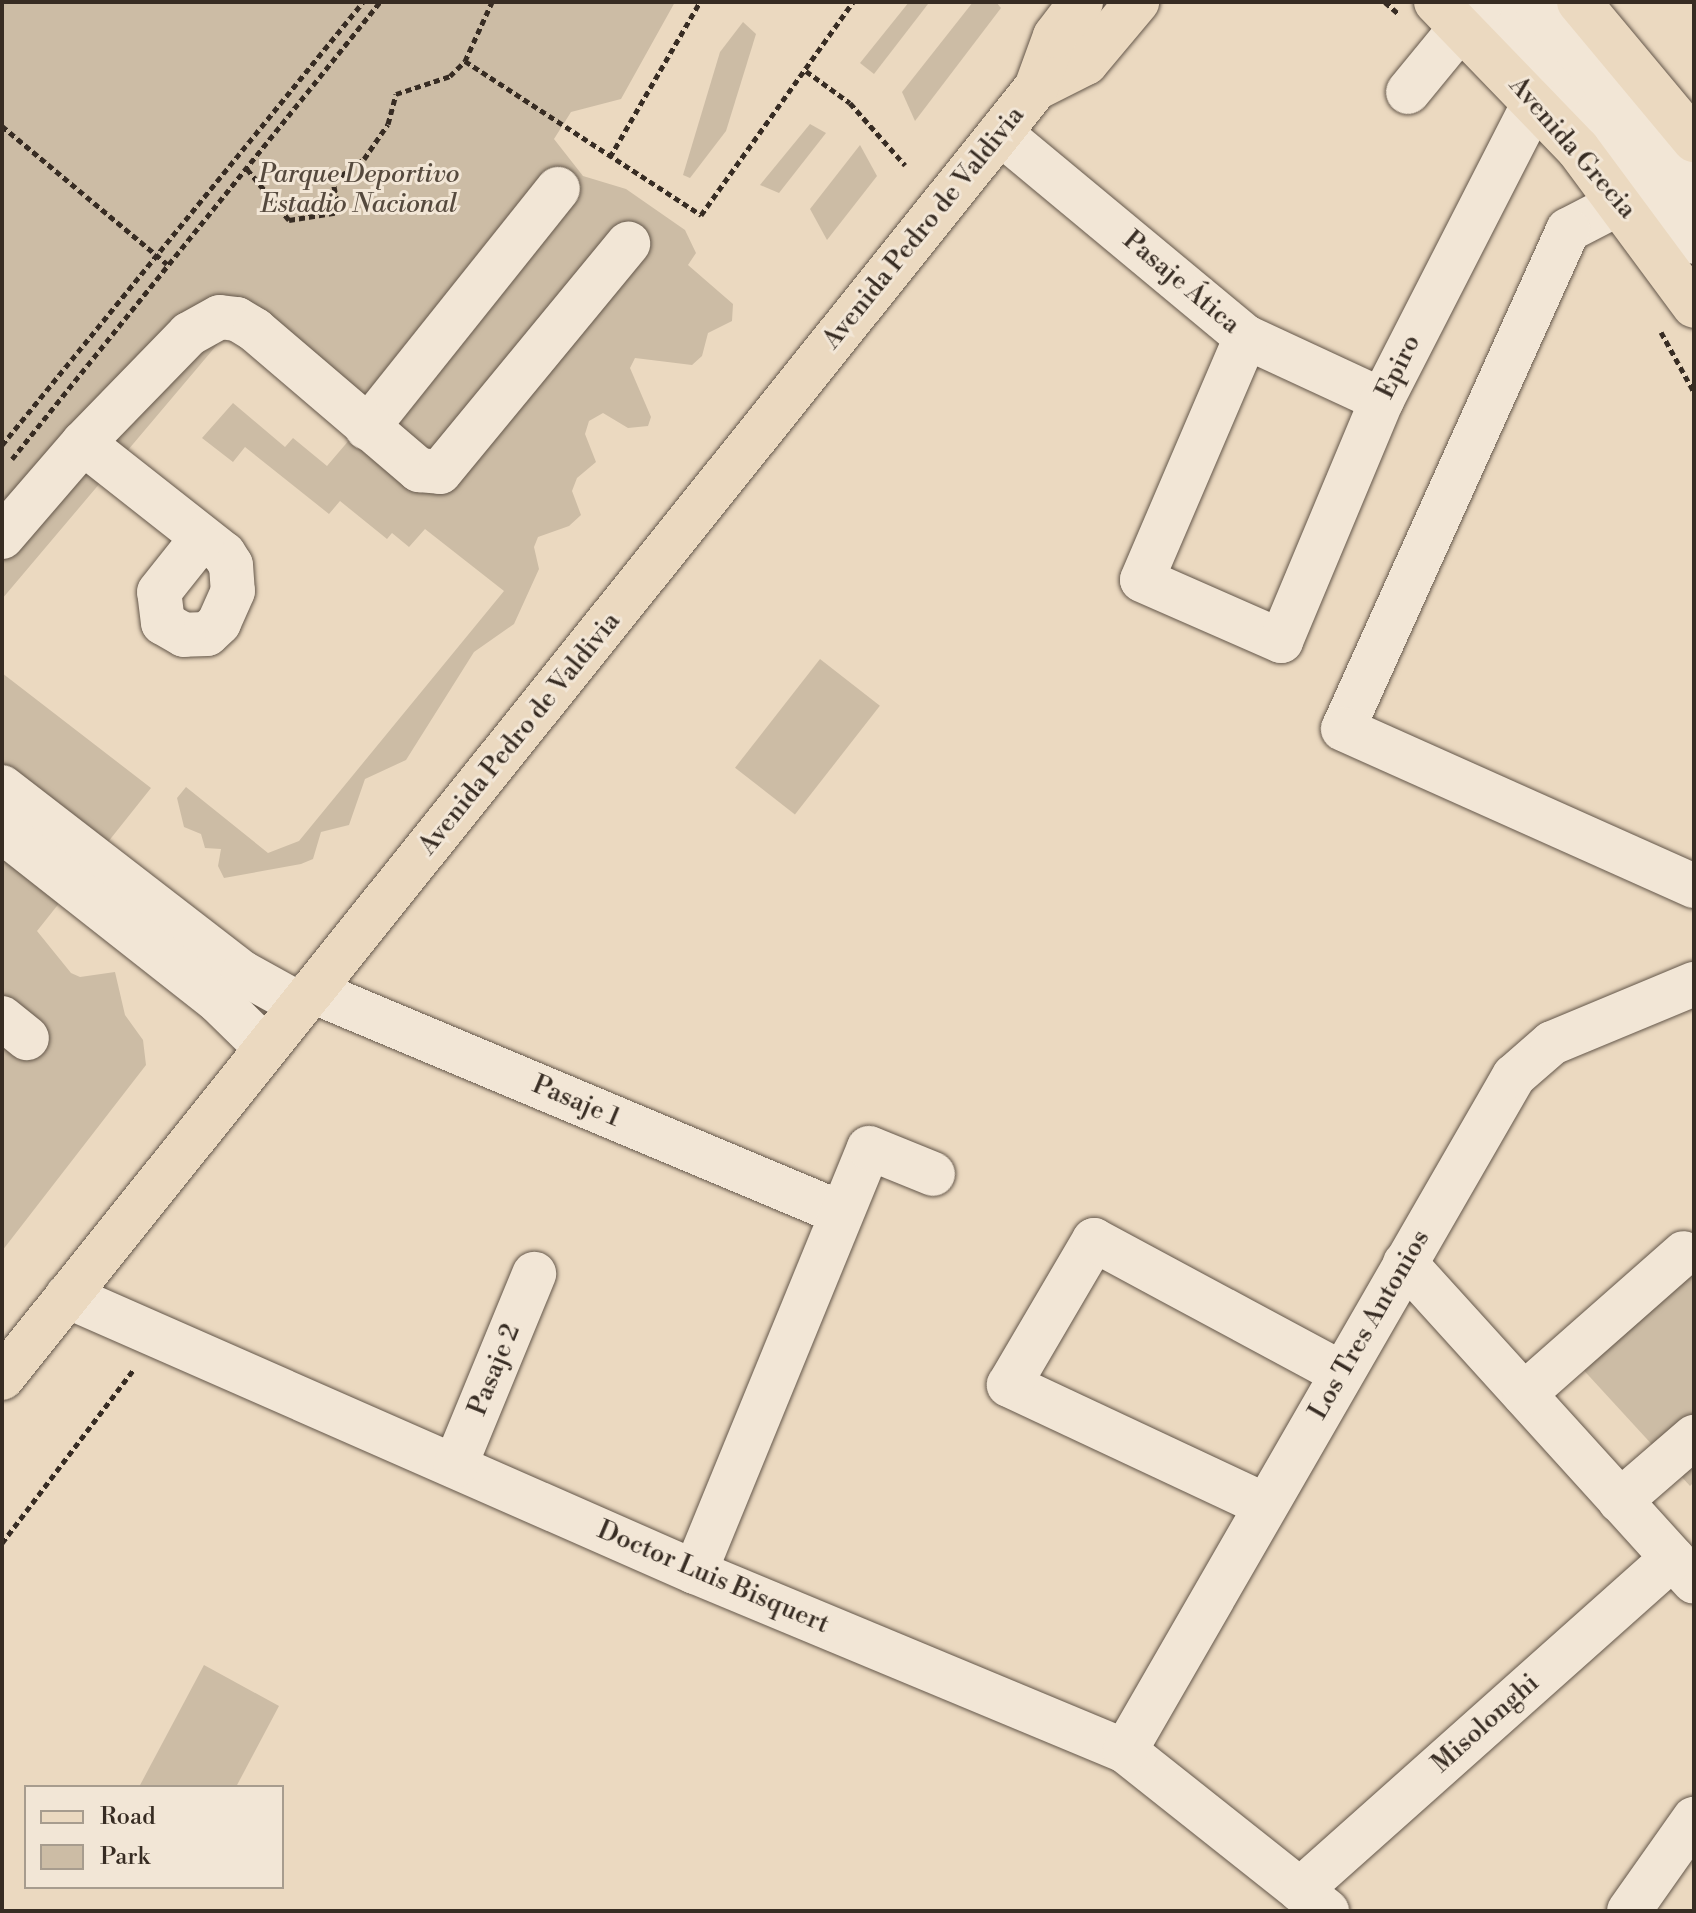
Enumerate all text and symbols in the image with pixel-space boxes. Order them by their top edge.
street label: Avenida Grecia [1502,71,1642,225]
street label: Avenida Pedro de Valdivia [817,100,1031,356]
park label: Parque Deportivo Estadio Nacional [259,159,459,220]
street label: Pasaje Ática [1116,225,1246,341]
street label: Epiro [1370,330,1428,404]
street label: Avenida Pedro de Valdivia [413,606,627,862]
street label: Pasaje 1 [527,1070,625,1134]
street label: Los Tres Antonios [1303,1225,1437,1425]
street label: Pasaje 2 [463,1320,527,1420]
street label: Doctor Luis Bisquert [592,1515,834,1641]
street label: Misolonghi [1426,1668,1546,1780]
legend [24,1785,284,1889]
text: Road [100,1802,156,1832]
text: Park [100,1842,150,1872]

